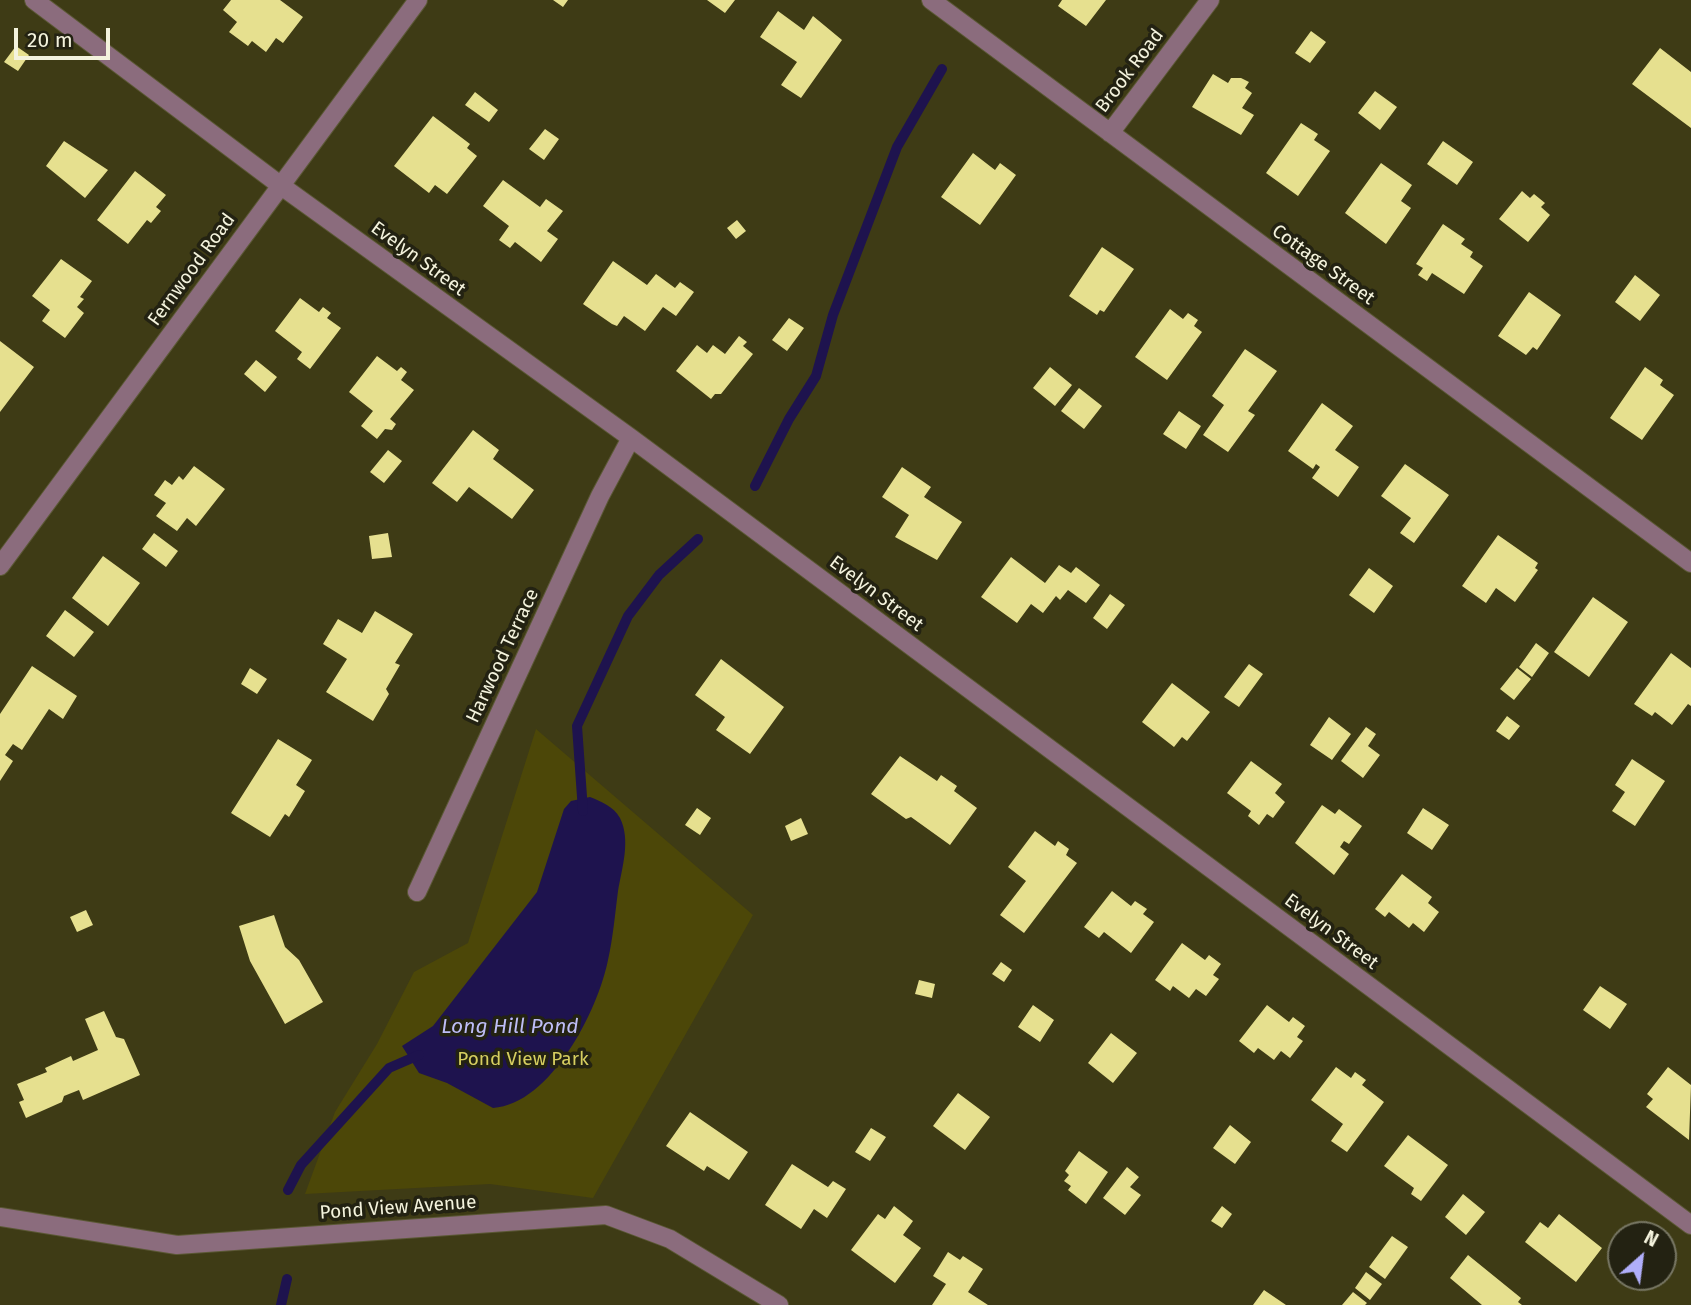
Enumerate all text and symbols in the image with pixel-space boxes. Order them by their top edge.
scale bar [18,14,114,58]
street label: Brook Road [1091,25,1169,117]
text: 20 m [27,27,73,53]
street label: Fernwood Road [144,209,240,331]
street label: Evelyn Street [366,217,470,301]
street label: Cottage Street [1267,220,1379,310]
street label: Evelyn Street [824,551,928,637]
street label: Harwood Terrace [462,585,544,727]
street label: Evelyn Street [1279,889,1383,975]
water label: Long Hill Pond [441,1014,579,1040]
park label: Pond View Park [457,1049,589,1071]
street label: Pond View Avenue [319,1191,477,1225]
north arrow [1607,1221,1677,1291]
text: N [1640,1226,1662,1252]

